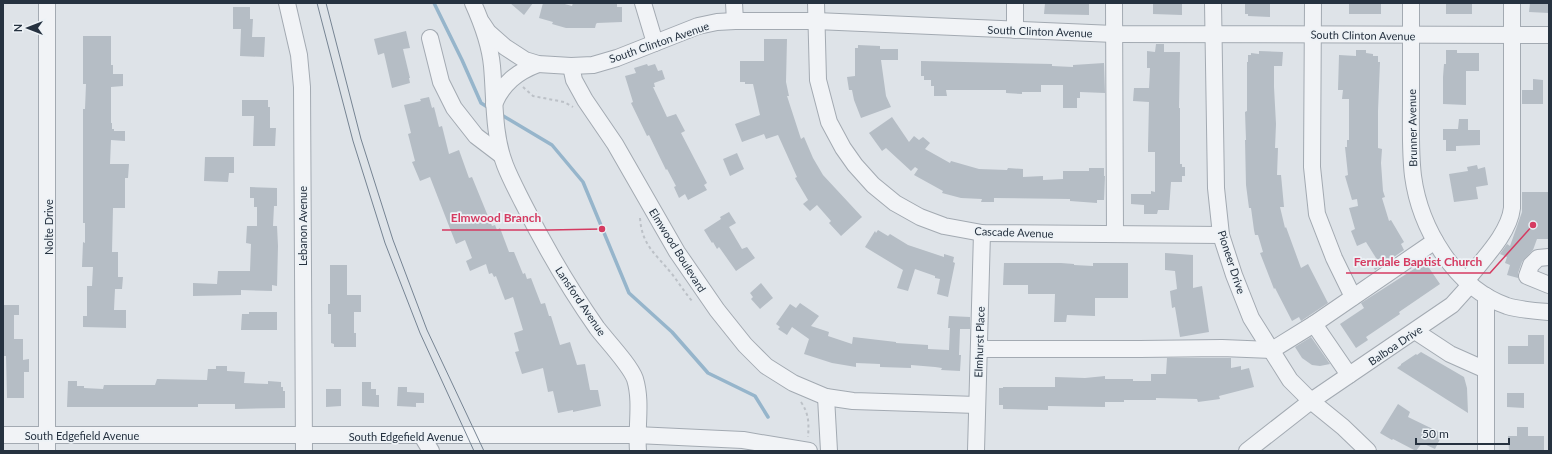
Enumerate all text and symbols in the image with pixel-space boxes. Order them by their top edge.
north arrow [8,8,48,48]
street label: South Clinton Avenue [607,19,711,65]
street label: South Clinton Avenue [987,23,1093,39]
text: N [11,24,24,32]
street label: South Clinton Avenue [1310,28,1416,42]
street label: Brunner Avenue [1405,89,1419,167]
street label: Lebanon Avenue [296,186,309,266]
street label: Nolte Drive [42,199,55,255]
callout: Elmwood Branch [442,206,549,230]
street label: Elmwood Boulevard [647,206,709,294]
text: Elmwood Branch [451,210,541,225]
street label: Cascade Avenue [974,224,1054,240]
street label: Pioneer Drive [1216,229,1248,296]
callout: Ferndale Baptist Church [1346,249,1490,273]
text: Ferndale Baptist Church [1354,254,1482,269]
street label: Lansford Avenue [553,264,609,338]
street label: Elmhurst Place [971,306,987,378]
street label: Balboa Drive [1366,322,1424,368]
scale bar [1416,420,1509,446]
text: 50 m [1422,426,1449,441]
street label: South Edgefield Avenue [25,429,139,442]
street label: South Edgefield Avenue [349,430,463,443]

